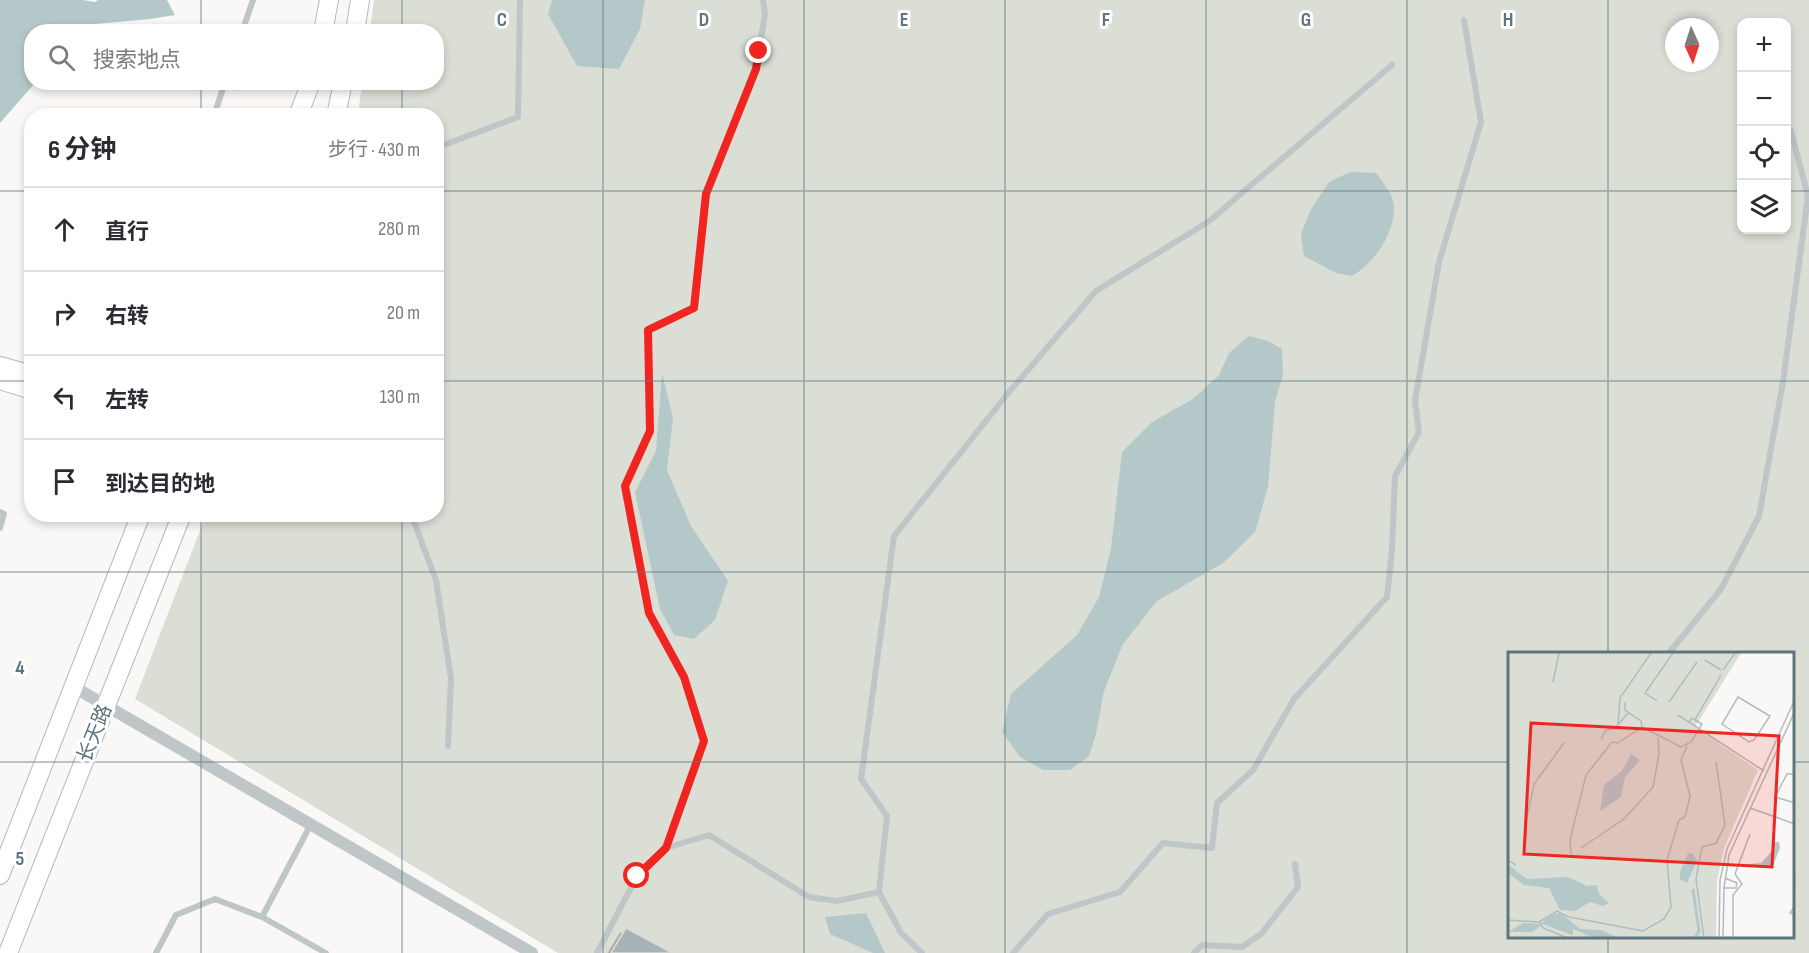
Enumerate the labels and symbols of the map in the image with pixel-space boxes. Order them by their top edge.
text: C [497,8,507,32]
text: D [699,8,709,32]
text: E [900,8,908,32]
text: F [1102,8,1110,32]
text: G [1301,8,1311,32]
text: H [1503,8,1513,32]
north arrow [1665,18,1719,72]
route end [745,37,771,63]
inset map [1508,652,1794,938]
text: 4 [15,656,25,680]
street label: 长天路 [73,701,117,766]
text: 5 [16,847,25,871]
route start [623,862,649,888]

